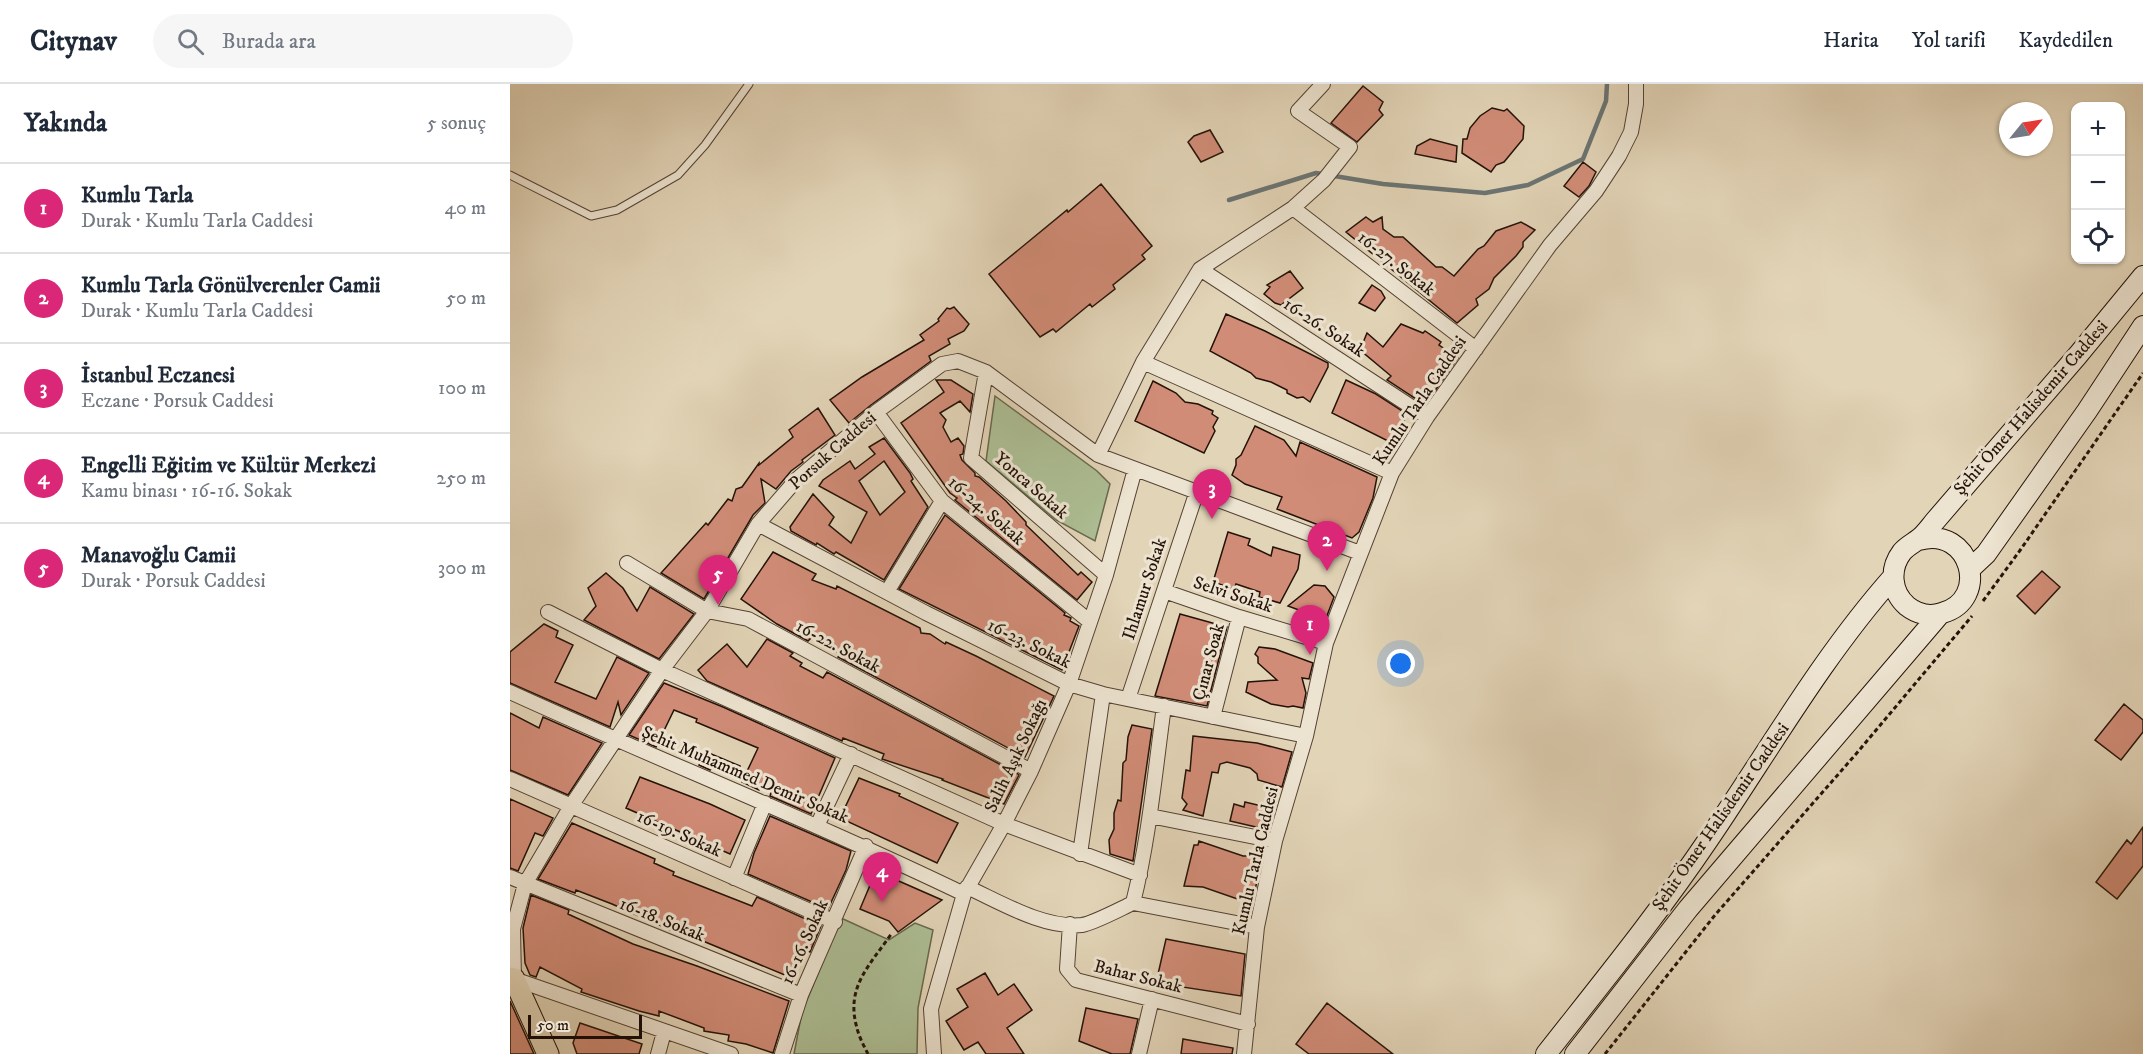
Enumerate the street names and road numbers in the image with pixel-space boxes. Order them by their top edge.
street label: 16-27. Sokak [1353,227,1439,301]
street label: 16-26. Sokak [1279,293,1369,363]
street label: Şehit Ömer Halisdemir Caddesi [1949,316,2113,500]
street label: Kumlu Tarla Caddesi [1369,332,1471,470]
street label: Porsuk Caddesi [785,407,881,495]
street label: Yonca Sokak [989,448,1073,524]
street label: 16-24. Sokak [943,472,1029,550]
street label: Ihlamur Sokak [1118,535,1172,643]
street label: Selvi Sokak [1191,572,1276,618]
street label: 16-23. Sokak [984,614,1075,674]
street label: 16-22. Sokak [792,615,884,679]
street label: Çınar Soak [1188,621,1230,703]
street label: Salih Aşık Sokağı [980,695,1052,817]
street label: Şehit Ömer Halisdemir Caddesi [1648,719,1794,915]
street label: Şehit Muhammed Demir Sokak [638,721,852,829]
street label: Kumlu Tarla Caddesi [1228,785,1284,937]
street label: 16-19. Sokak [633,806,725,862]
street label: 16-18. Sokak [616,893,708,947]
street label: 16-16. Sokak [776,896,834,988]
street label: Bahar Sokak [1092,955,1185,999]

